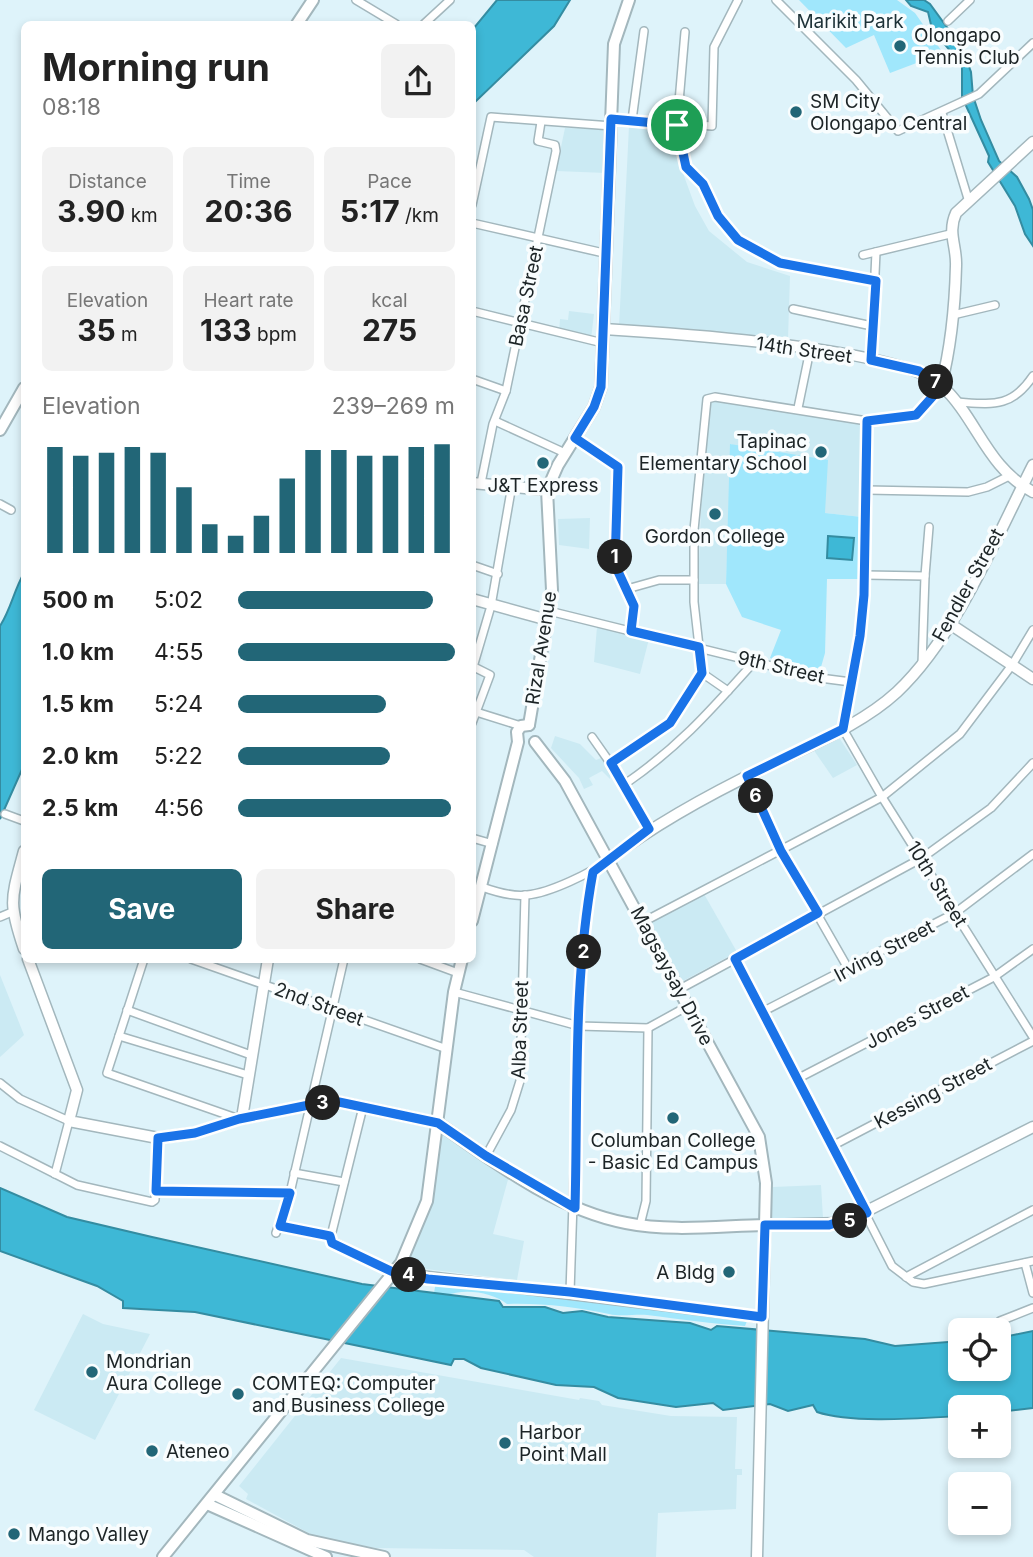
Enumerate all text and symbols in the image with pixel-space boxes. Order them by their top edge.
park label: Marikit Park [796,10,904,33]
place label: Olongapo Tennis Club [914,24,1020,69]
marker: Olongapo Tennis Club [892,38,908,54]
text: Morning run [42,44,270,90]
button: share [381,44,455,118]
place label: SM City Olongapo Central [810,90,967,135]
text: 08:18 [42,93,101,121]
pin [647,95,707,155]
marker: SM City Olongapo Central [788,104,804,120]
icon: arrive [658,106,696,144]
text: Distance [68,170,147,193]
text: Time [226,170,271,193]
text: Pace [367,170,412,193]
text: 3.90 [57,193,125,229]
text: 20:36 [205,193,293,229]
text: 5:17 [340,193,400,229]
text: km [125,204,158,227]
text: /km [400,204,439,227]
street label: Basa Street [504,243,548,349]
text: Elevation [67,289,148,312]
text: Heart rate [204,289,294,312]
text: kcal [371,289,408,312]
text: 35 [77,312,116,348]
text: 133 [200,312,252,348]
text: 275 [362,312,417,348]
text: m [116,323,138,346]
text: bpm [252,323,297,346]
street label: 14th Street [755,332,853,368]
pin: 7 [918,364,954,400]
text: 7 [930,370,941,393]
text: Elevation [42,392,141,420]
text: 239–269 m [332,392,455,420]
place label: Tapinac Elementary School [639,430,807,475]
marker: Tapinac Elementary School [813,444,829,460]
marker: J&T Express [535,455,551,471]
place label: J&T Express [487,474,599,497]
marker: Gordon College [707,506,723,522]
street label: Fendler Street [927,524,1009,646]
place label: Gordon College [645,525,785,548]
pin: 1 [598,540,632,574]
text: 1 [610,545,619,568]
text: 500 m [42,586,114,614]
text: 5:02 [154,586,203,614]
street label: Rizal Avenue [521,590,561,706]
text: 1.0 km [42,638,114,666]
text: 4:55 [154,638,203,666]
street label: 9th Street [735,646,827,688]
text: 1.5 km [42,690,114,718]
text: 5:24 [154,690,203,718]
text: 2.0 km [42,742,119,770]
text: 5:22 [154,742,203,770]
pin: 6 [738,778,774,814]
text: 6 [749,784,762,807]
text: 2.5 km [42,794,119,822]
text: 4:56 [154,794,204,822]
street label: 10th Street [902,837,972,931]
button: Save [42,869,242,949]
button: Share [256,869,455,949]
street label: Magsaysay Drive [626,903,718,1049]
street label: Irving Street [830,915,938,987]
pin: 2 [566,934,602,970]
text: 2 [578,940,589,963]
street label: 2nd Street [271,977,367,1031]
street label: Alba Street [507,980,533,1080]
street label: Jones Street [861,980,973,1054]
street label: Kessing Street [870,1052,996,1134]
pin: 3 [306,1086,340,1120]
text: 3 [316,1091,329,1114]
marker: Columban College - Basic Ed Campus [665,1110,681,1126]
place label: Columban College - Basic Ed Campus [588,1129,758,1174]
pin: 5 [832,1204,868,1238]
text: 5 [843,1209,856,1232]
pin: 4 [392,1258,426,1292]
place label: A Bldg [656,1261,715,1284]
text: 4 [402,1263,415,1286]
marker: A Bldg [721,1264,737,1280]
map controls [948,1318,1011,1535]
button: locate [948,1318,1011,1381]
place label: Mondrian Aura College [106,1350,222,1395]
marker: Mondrian Aura College [84,1364,100,1380]
place label: COMTEQ: Computer and Business College [252,1372,445,1417]
marker: COMTEQ: Computer and Business College [230,1386,246,1402]
button: + [948,1395,1011,1458]
place label: Harbor Point Mall [519,1421,607,1466]
marker: Harbor Point Mall [497,1435,513,1451]
place label: Ateneo [166,1440,230,1463]
marker: Ateneo [144,1443,160,1459]
button: − [948,1472,1011,1535]
place label: Mango Valley [28,1523,149,1546]
marker: Mango Valley [6,1526,22,1542]

